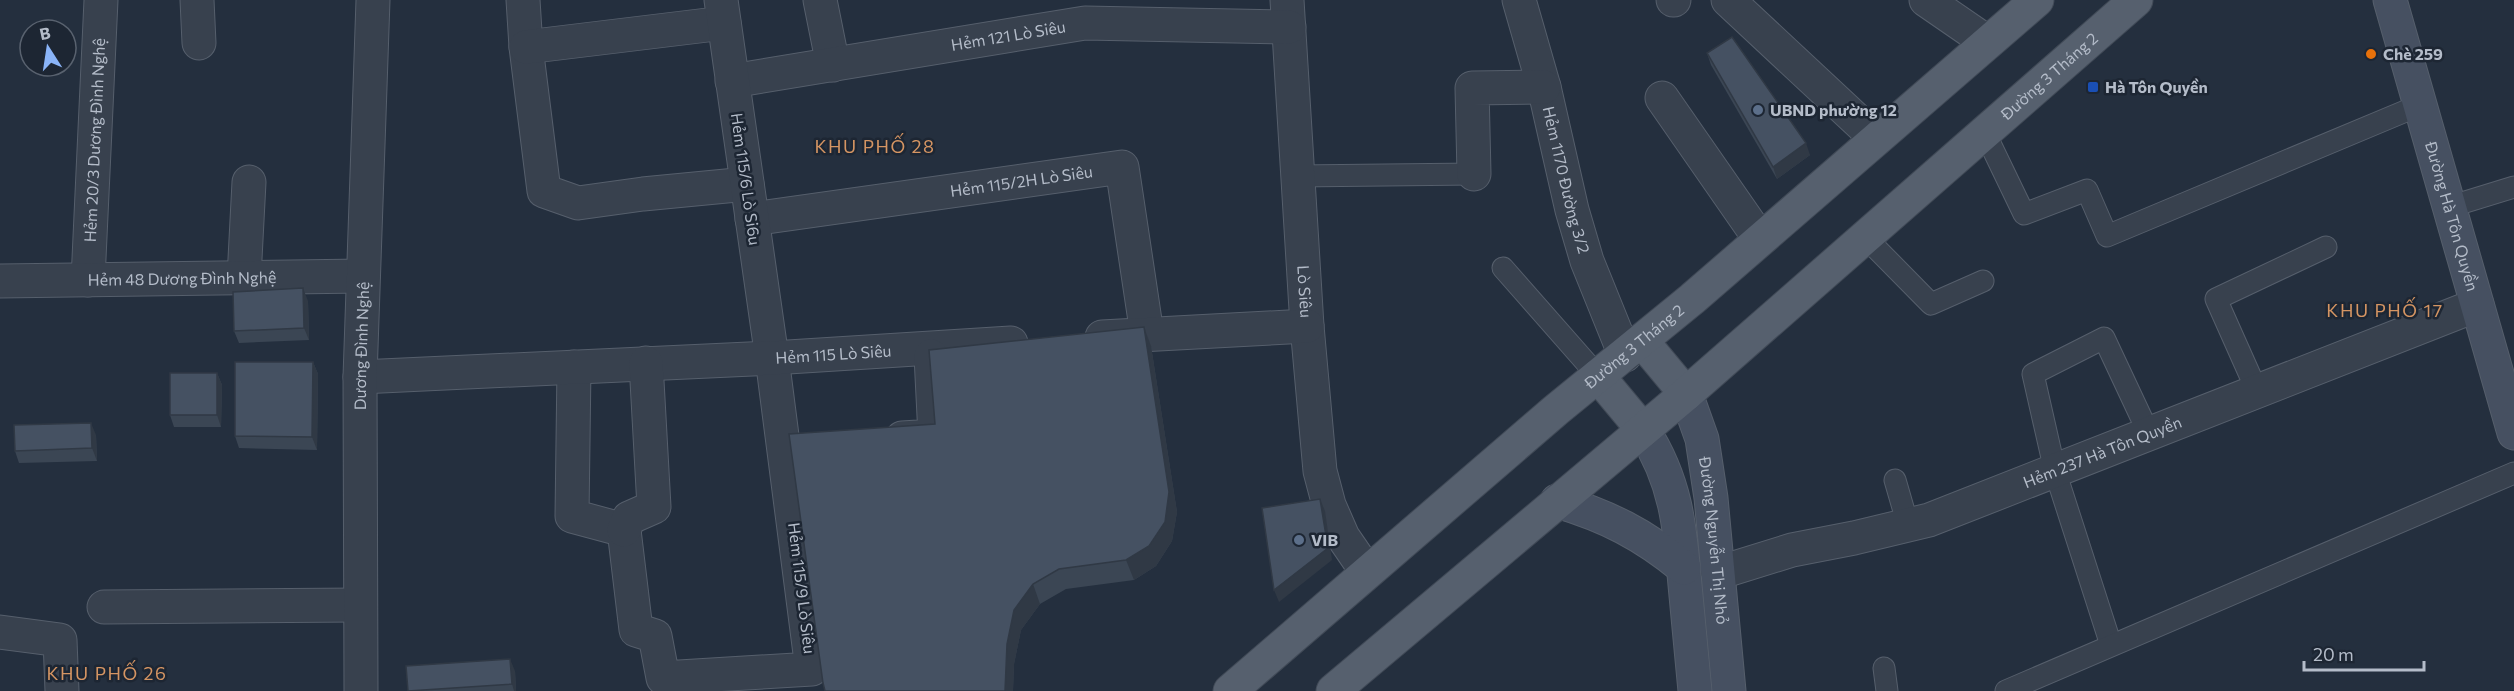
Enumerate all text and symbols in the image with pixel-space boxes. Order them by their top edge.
street label: Hẻm 121 Lò Siêu [950,16,1067,54]
north arrow [18,18,78,78]
text: B [38,22,52,43]
street label: Đường 3 Tháng 2 [1996,28,2101,124]
street label: Hẻm 20/3 Dương Đình Nghệ [80,38,108,243]
place label: Chè 259 [2383,44,2443,63]
marker: Chè 259 [2364,47,2378,61]
place label: Hà Tôn Quyền [2105,77,2208,96]
marker: Hà Tôn Quyền [2086,80,2100,94]
place label: UBND phường 12 [1770,100,1897,119]
marker: UBND phường 12 [1751,103,1765,117]
street label: Hẻm 1170 Đường 3/2 [1540,104,1594,256]
street label: Hẻm 115/6 Lò Si6u [728,112,765,246]
district label: KHU PHỐ 28 [815,133,935,157]
street label: Đường Hà Tôn Quyền [2422,138,2483,293]
street label: Hẻm 115/2H Lò Siêu [949,161,1094,200]
street label: Lò Siêu [1294,265,1316,318]
street label: Hẻm 48 Dương Đình Nghệ [88,267,276,289]
street label: Dương Đình Nghệ [350,281,372,410]
district label: KHU PHỐ 17 [2326,297,2444,321]
street label: Đường 3 Tháng 2 [1579,300,1687,393]
street label: Hẻm 115 Lò Siêu [775,341,892,367]
street label: Hẻm 237 Hà Tôn Quyền [2020,412,2184,491]
street label: Đường Nguyễn Thị Nhỏ [1696,454,1733,625]
street label: Hẻm 115/9 Lò Siêu [785,521,820,655]
place label: VIB [1311,530,1338,549]
marker: VIB [1292,533,1306,547]
scale bar [2304,634,2424,672]
text: 20 m [2313,643,2354,665]
district label: KHU PHỐ 26 [47,660,167,684]

